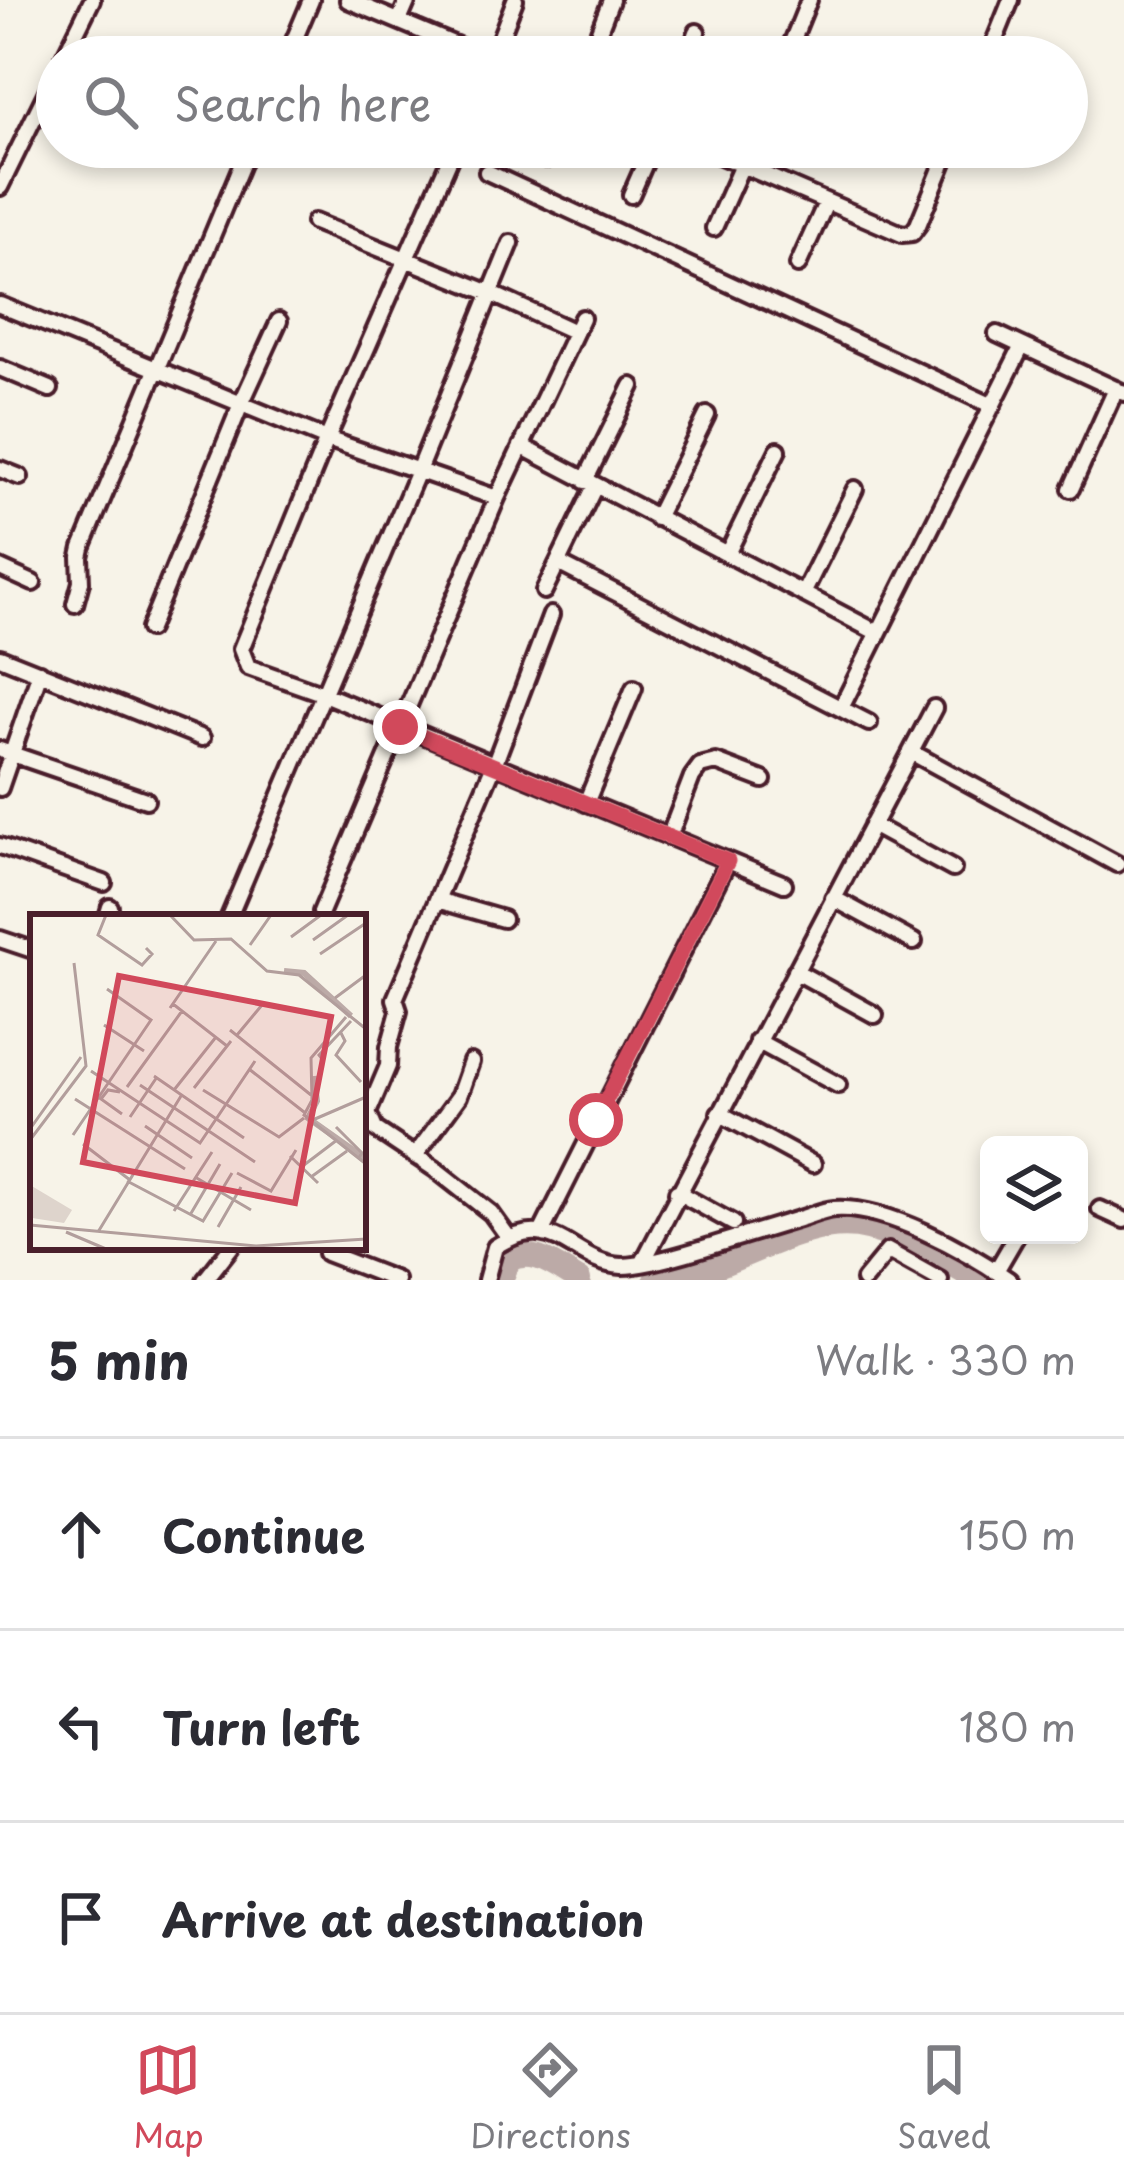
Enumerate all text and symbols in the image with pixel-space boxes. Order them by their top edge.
search box [36,36,1088,168]
text: Search here [174,68,431,136]
icon: search [78,69,144,135]
route end [373,700,427,754]
inset map [30,914,366,1250]
route start [569,1093,623,1147]
map controls [980,1136,1088,1244]
button: layers [980,1136,1088,1244]
text: 5 min [48,1320,190,1397]
text: Walk · 330 m [815,1329,1076,1388]
text: Continue [162,1500,365,1568]
icon: ahead [48,1501,114,1567]
text: 150 m [959,1504,1076,1563]
text: Turn left [162,1692,361,1760]
icon: left [48,1693,114,1759]
text: 180 m [959,1696,1076,1755]
text: Arrive at destination [162,1884,645,1952]
icon: arrive [48,1885,114,1951]
tab: Map [133,2037,204,2159]
tab: Directions [470,2037,631,2159]
tab: Saved [897,2037,991,2159]

